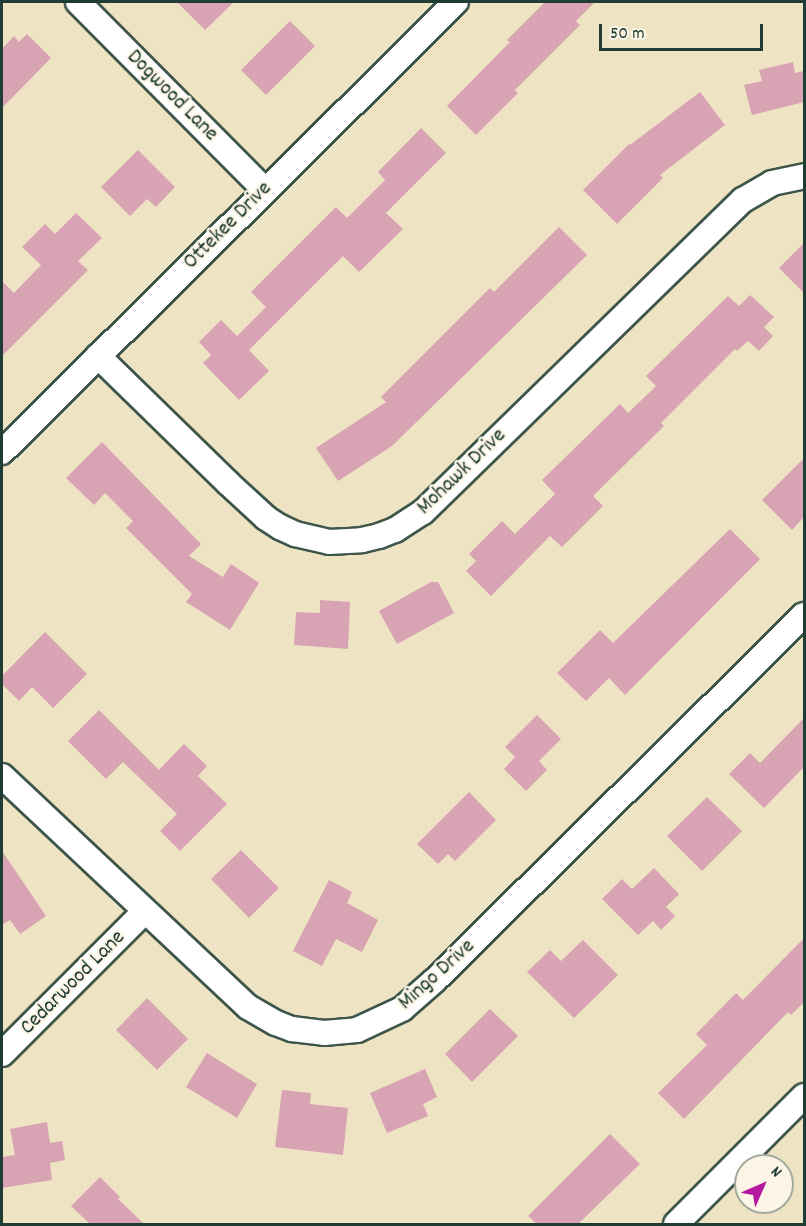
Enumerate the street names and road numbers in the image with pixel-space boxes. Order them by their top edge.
street label: Dogwood Lane [121,45,223,147]
street label: Ottekee Drive [178,176,278,276]
street label: Mohawk Drive [412,423,512,521]
street label: Cedarwood Lane [15,925,131,1041]
street label: Mingo Drive [393,934,481,1016]

